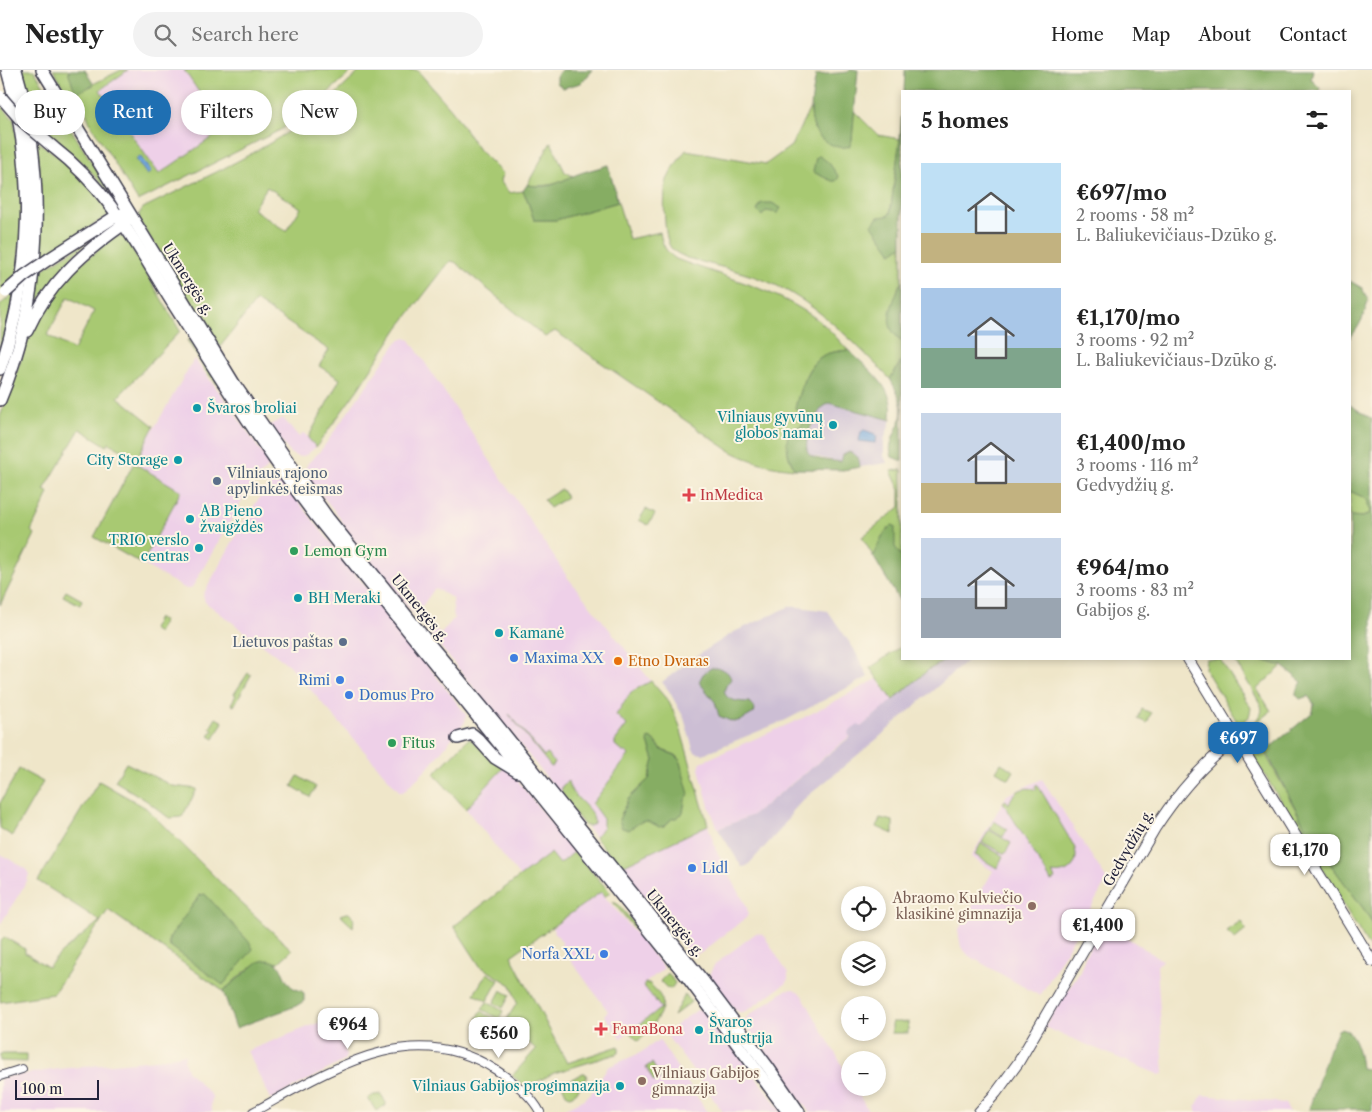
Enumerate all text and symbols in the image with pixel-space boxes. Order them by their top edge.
search box [133,12,483,57]
text: Nestly [25,20,103,49]
icon: search [151,21,179,49]
text: Search here [191,23,299,46]
text: Home [1051,24,1104,46]
text: Map [1132,24,1170,46]
text: About [1198,24,1251,46]
text: Contact [1279,24,1347,46]
chip: Buy [15,90,85,135]
chip: Rent [95,90,171,135]
chip: Filters [181,90,272,135]
chip: New [282,90,357,135]
icon: filters [1303,106,1331,134]
text: 5 homes [921,108,1009,133]
text: €697/mo [1076,180,1167,205]
icon: home [961,183,1021,243]
text: 2 rooms · 58 m² [1076,205,1194,225]
text: L. Baliukevičiaus-Dzūko g. [1076,225,1277,245]
street label: Ukmergės g. [159,240,217,318]
text: €1,170/mo [1076,305,1180,330]
icon: home [961,308,1021,368]
text: 3 rooms · 92 m² [1076,330,1194,350]
text: L. Baliukevičiaus-Dzūko g. [1076,350,1277,370]
place label: Švaros broliai [207,398,297,417]
marker: Švaros broliai [191,402,203,414]
place label: Vilniaus gyvūnų globos namai [716,408,824,442]
marker: Vilniaus gyvūnų globos namai [827,419,839,431]
text: €1,400/mo [1076,430,1186,455]
icon: home [961,433,1021,493]
place label: City Storage [87,451,168,469]
marker: City Storage [172,454,184,466]
text: 3 rooms · 116 m² [1076,455,1199,475]
place label: Vilniaus rajono apylinkės teismas [226,464,343,498]
marker: Vilniaus rajono apylinkės teismas [211,475,223,487]
text: Gedvydžių g. [1076,475,1174,495]
place label: InMedica [700,486,764,504]
marker: InMedica [682,488,696,502]
place label: AB Pieno žvaigždės [199,502,263,536]
marker: AB Pieno žvaigždės [184,513,196,525]
place label: TRIO verslo centras [108,531,189,565]
marker: TRIO verslo centras [193,542,205,554]
place label: Lemon Gym [304,542,387,560]
marker: Lemon Gym [288,545,300,557]
text: €964/mo [1076,555,1169,580]
icon: home [961,558,1021,618]
street label: Ukmergės g. [387,571,453,645]
text: 3 rooms · 83 m² [1076,580,1194,600]
place label: BH Meraki [308,589,381,607]
marker: BH Meraki [292,592,304,604]
text: Gabijos g. [1076,600,1150,620]
place label: Kamanė [509,624,564,642]
marker: Kamanė [493,627,505,639]
place label: Lietuvos paštas [232,633,333,651]
marker: Lietuvos paštas [337,636,349,648]
place label: Maxima XX [524,649,605,667]
marker: Maxima XX [508,652,520,664]
place label: Etno Dvaras [628,652,709,670]
marker: Etno Dvaras [612,655,624,667]
place label: Rimi [298,671,330,689]
marker: Rimi [334,674,346,686]
place label: Domus Pro [359,686,434,704]
marker: Domus Pro [343,689,355,701]
pin: €697 [1208,722,1268,764]
text: €697 [1219,728,1257,748]
place label: Fitus [402,734,435,752]
marker: Fitus [386,737,398,749]
street label: Gedvydžių g. [1099,806,1157,890]
pin: €1,170 [1264,834,1346,876]
text: €1,170 [1281,840,1329,860]
place label: Lidl [702,859,728,877]
marker: Lidl [686,862,698,874]
street label: Ukmergės g. [642,886,708,960]
map controls [841,886,886,1096]
button: locate [841,886,886,931]
place label: Abraomo Kulviečio klasikinė gimnazija [892,889,1023,923]
marker: Abraomo Kulviečio klasikinė gimnazija [1026,900,1038,912]
pin: €1,400 [1057,908,1139,951]
text: €1,400 [1072,915,1124,935]
button: layers [841,941,886,986]
place label: Norfa XXL [521,945,594,963]
marker: Norfa XXL [598,948,610,960]
button: + [841,996,886,1041]
pin: €964 [318,1008,378,1050]
place label: Švaros Industrija [709,1012,773,1047]
text: €964 [329,1014,367,1034]
pin: €560 [469,1016,529,1059]
place label: FamaBona [612,1020,684,1038]
marker: FamaBona [594,1022,608,1036]
text: €560 [480,1023,518,1043]
marker: Švaros Industrija [693,1024,705,1036]
button: − [841,1051,886,1096]
place label: Vilniaus Gabijos gimnazija [651,1064,759,1098]
marker: Vilniaus Gabijos gimnazija [636,1075,648,1087]
scale bar [15,1077,99,1100]
place label: Vilniaus Gabijos progimnazija [411,1077,611,1095]
text: 100 m [22,1080,62,1098]
marker: Vilniaus Gabijos progimnazija [614,1080,626,1092]

